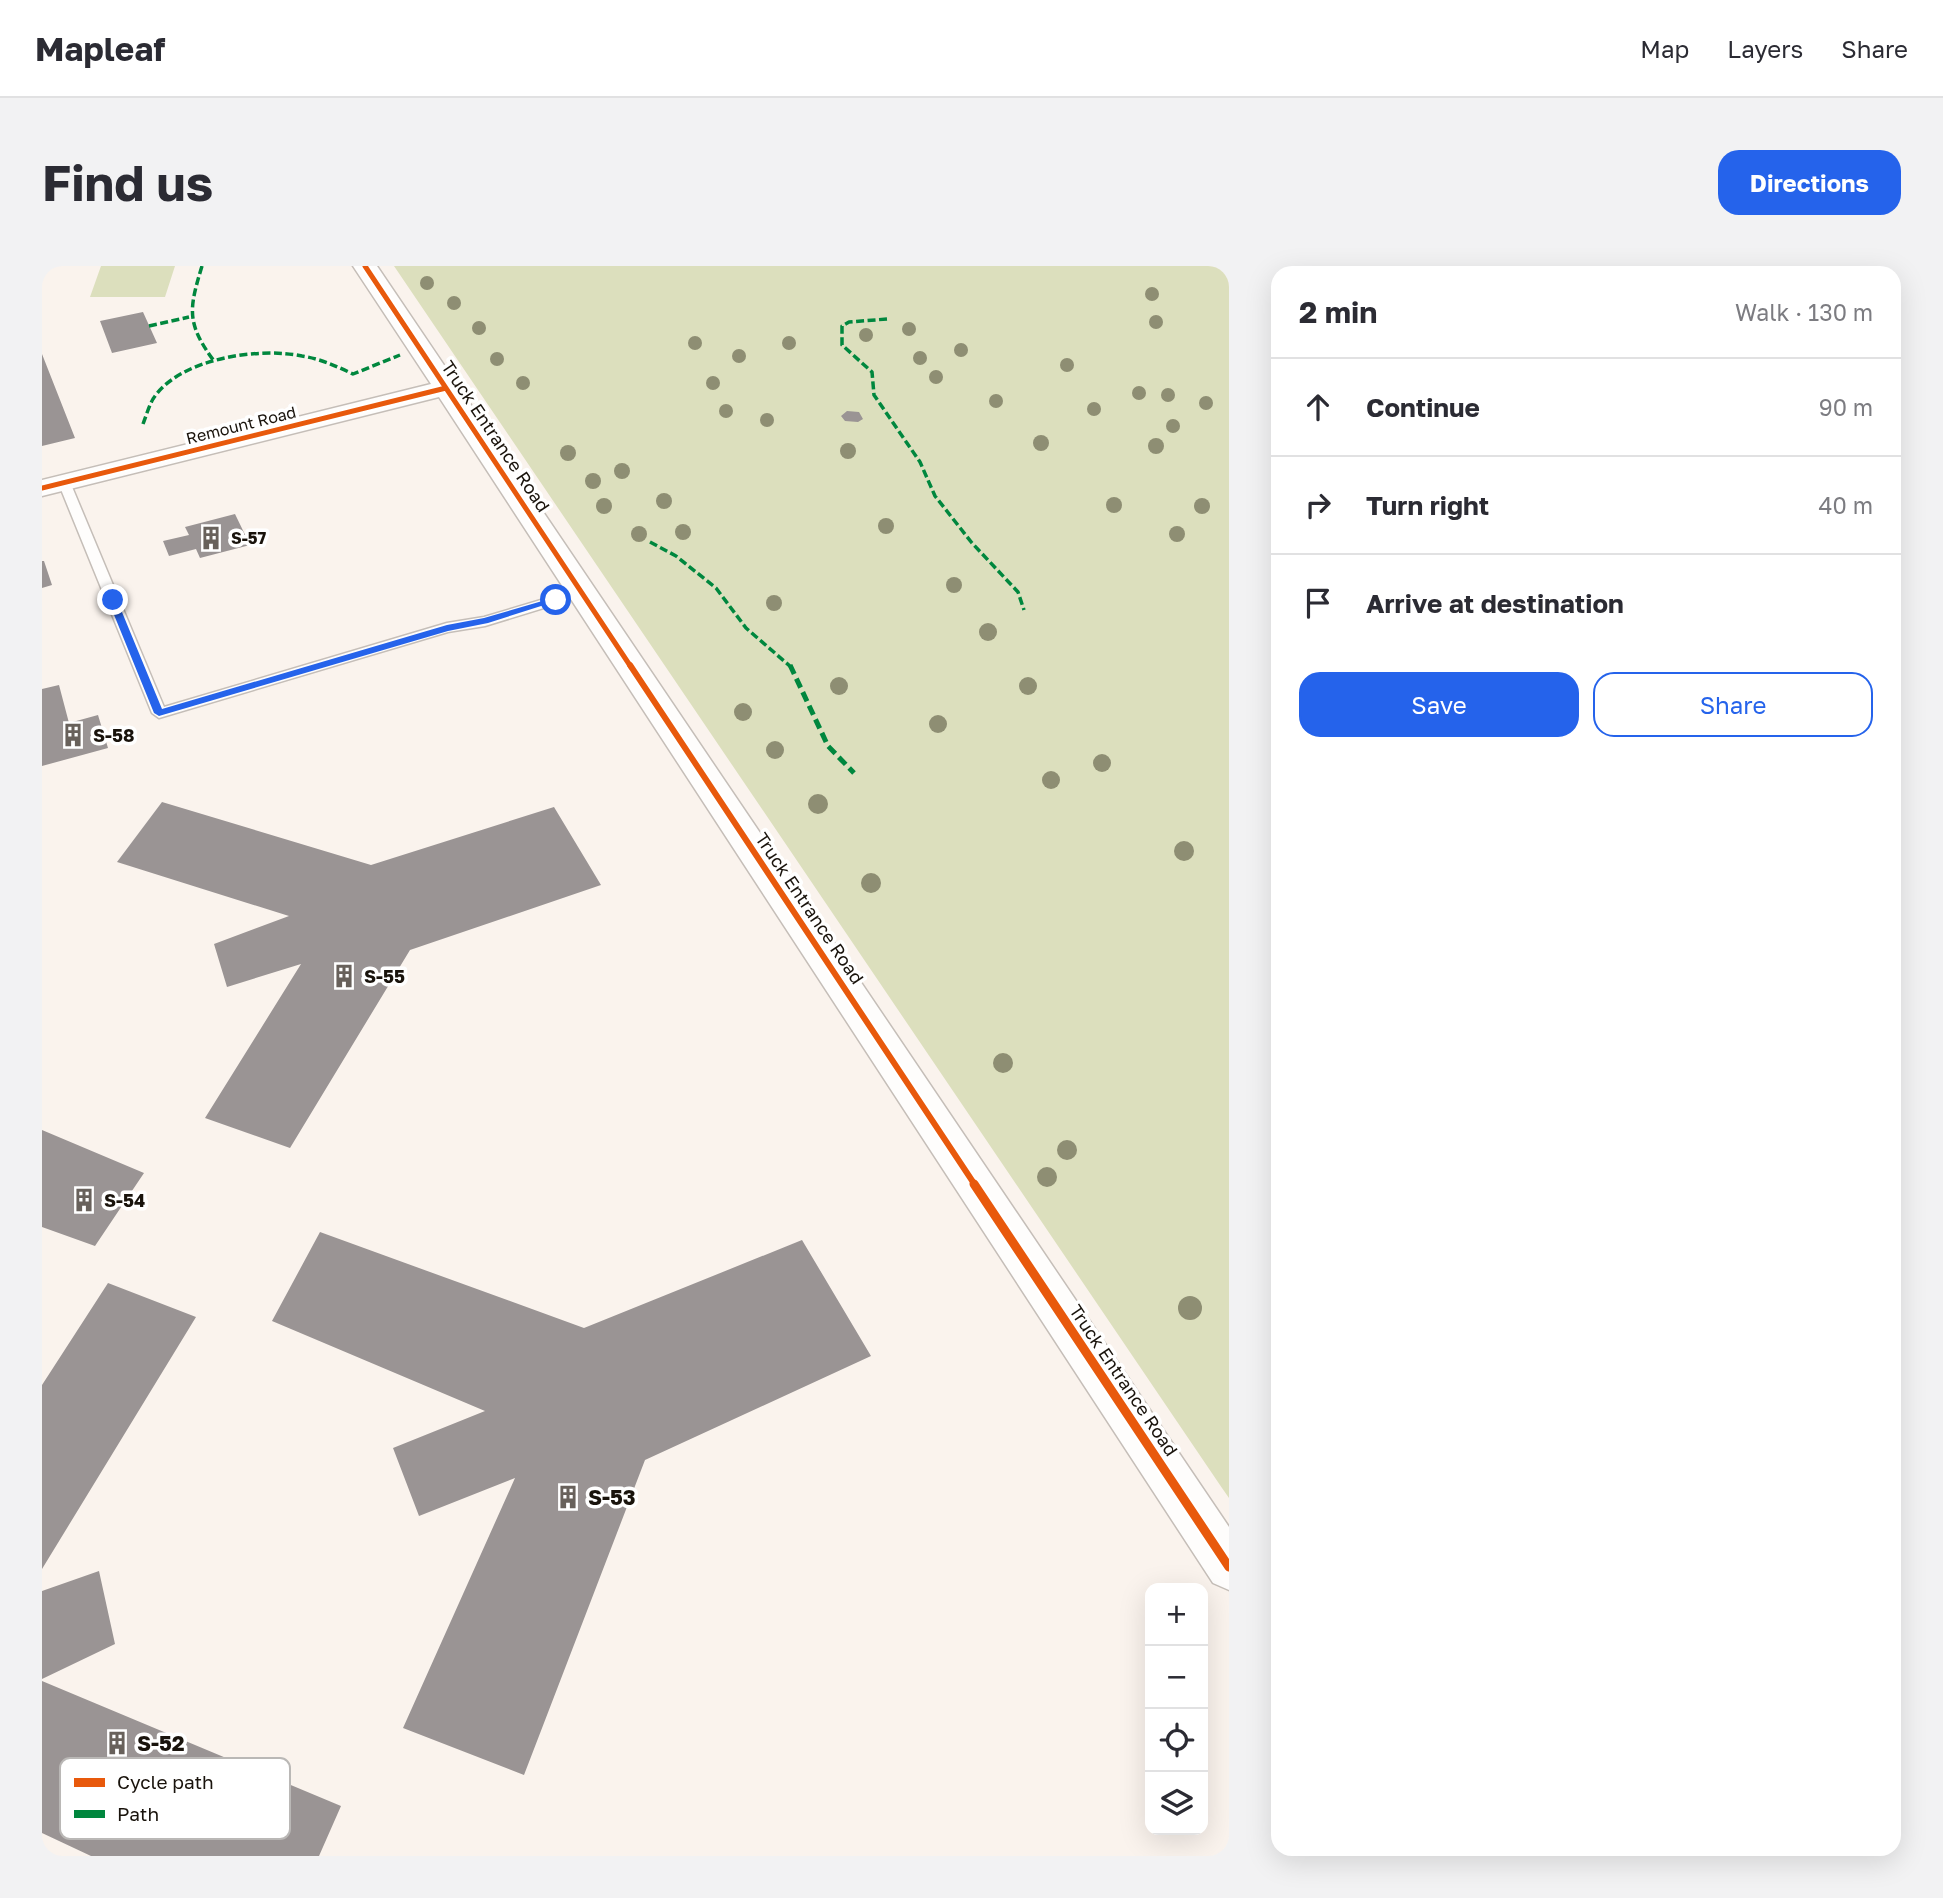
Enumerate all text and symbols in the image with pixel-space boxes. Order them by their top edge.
text: Mapleaf [35,29,165,68]
text: Map [1640,34,1689,63]
text: Layers [1727,34,1803,63]
text: Share [1841,34,1908,63]
button: Directions [1718,150,1901,215]
text: Find us [42,153,213,212]
text: 2 min [1299,294,1377,330]
text: Walk · 130 m [1735,298,1873,326]
street label: Truck Entrance Road [437,356,555,516]
icon: ahead [1299,388,1337,426]
text: Continue [1366,392,1480,423]
text: 90 m [1819,393,1873,421]
street label: Remount Road [184,402,298,448]
icon: right [1299,486,1337,524]
text: Turn right [1366,490,1489,521]
text: 40 m [1819,491,1873,519]
building icon: S-57 [197,524,225,552]
place label: S-57 [231,528,267,548]
route end [97,584,128,615]
route start [540,584,571,615]
icon: arrive [1299,584,1337,622]
text: Arrive at destination [1366,588,1624,619]
button: Save [1299,672,1579,737]
button: Share [1593,672,1873,737]
building icon: S-58 [59,721,87,749]
place label: S-58 [93,724,134,746]
street label: Truck Entrance Road [751,828,869,988]
building icon: S-55 [330,962,358,990]
place label: S-55 [364,965,405,987]
building icon: S-54 [70,1186,98,1214]
place label: S-54 [104,1189,145,1211]
street label: Truck Entrance Road [1065,1300,1183,1460]
building icon: S-53 [554,1483,582,1511]
place label: S-53 [588,1484,636,1510]
map controls [1145,1583,1208,1835]
button: + [1145,1583,1208,1646]
button: − [1145,1646,1208,1709]
button: locate [1145,1709,1208,1772]
building icon: S-52 [103,1729,131,1757]
place label: S-52 [137,1730,185,1756]
legend [60,1758,290,1839]
text: Cycle path [117,1770,214,1793]
button: layers [1145,1772,1208,1835]
text: Path [117,1802,159,1825]

